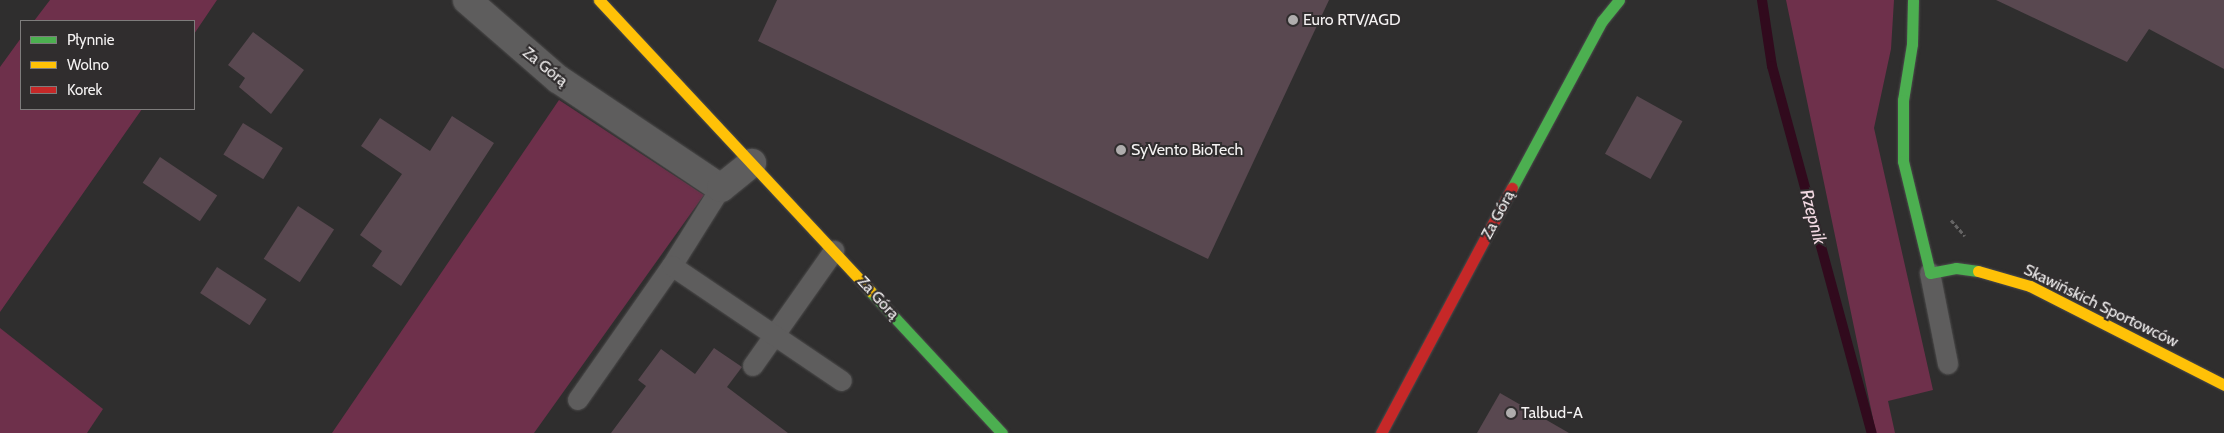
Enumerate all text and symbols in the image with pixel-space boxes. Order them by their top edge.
place label: Euro RTV/AGD [1303,10,1401,30]
marker: Euro RTV/AGD [1287,14,1299,26]
legend [20,20,195,110]
text: Płynnie [67,31,114,49]
street label: Za Górą [519,43,571,91]
text: Wolno [67,56,109,74]
text: Korek [67,81,102,99]
place label: SyVento BioTech [1131,140,1243,160]
marker: SyVento BioTech [1115,144,1127,156]
street label: Za Górą [1477,187,1519,243]
water label: Rzepnik [1795,187,1831,247]
street label: Skawińskich Sportowców [2021,260,2181,352]
street label: Za Górą [853,272,903,324]
place label: Talbud-A [1521,403,1583,423]
marker: Talbud-A [1505,407,1517,419]

